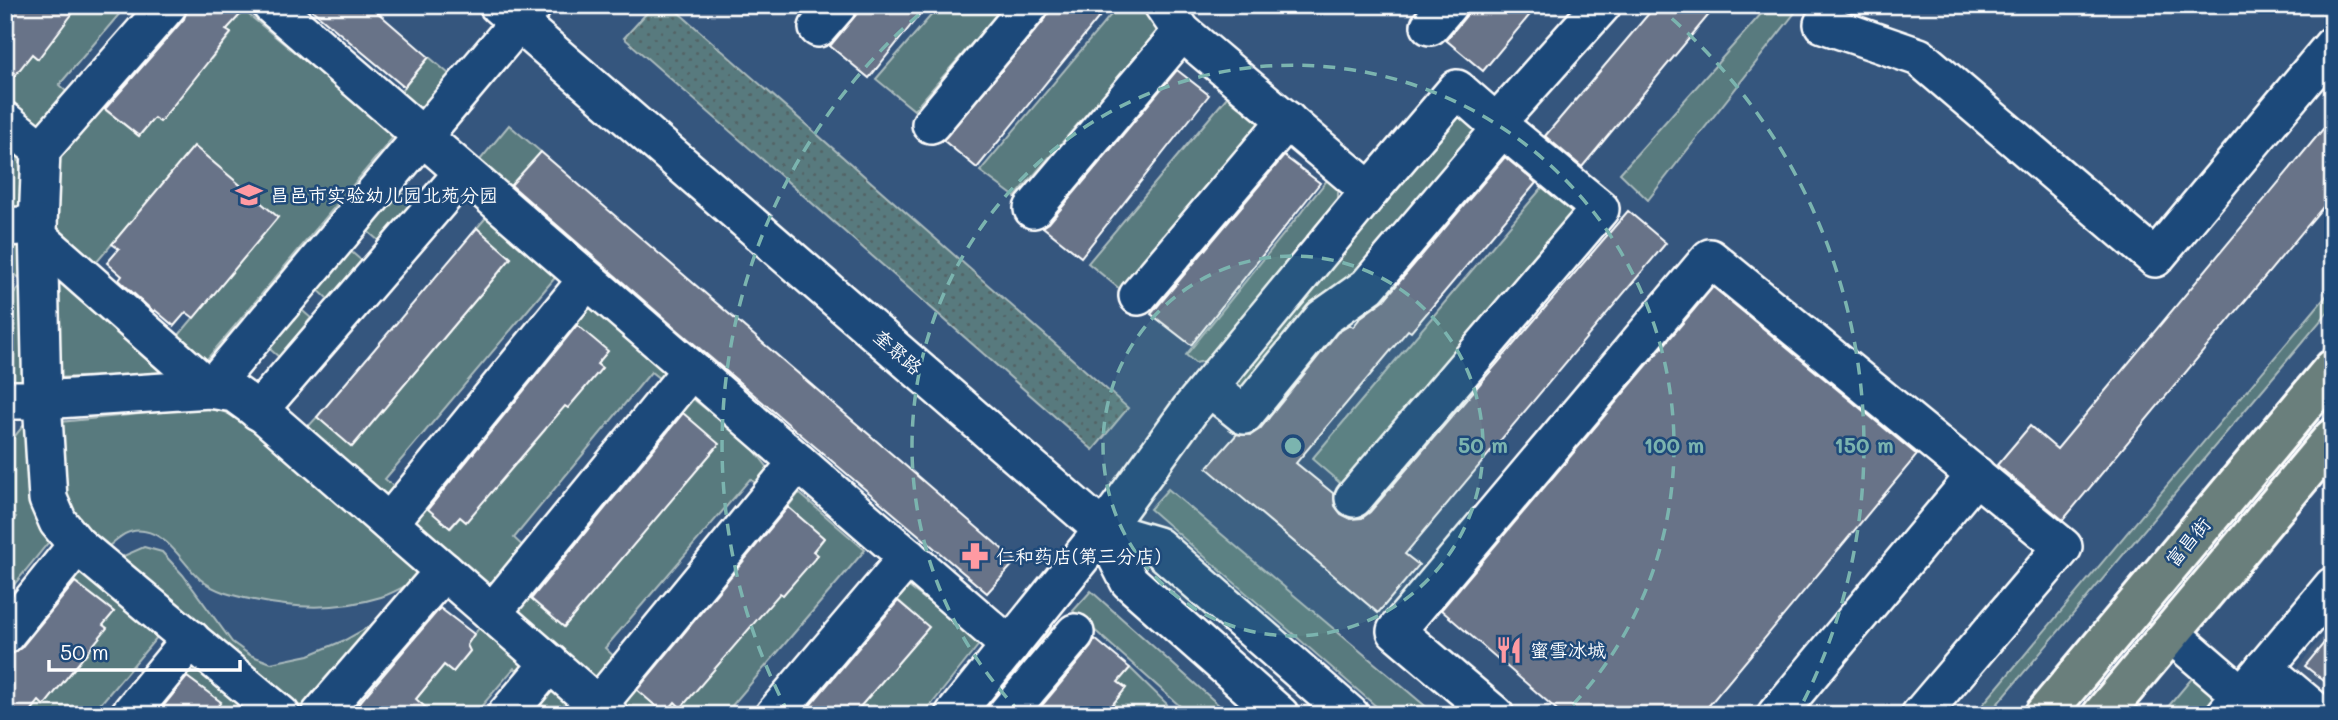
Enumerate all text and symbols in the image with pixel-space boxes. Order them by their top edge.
school or university icon: 昌邑市实验幼儿园北苑分园 [234,180,264,210]
place label: 昌邑市实验幼儿园北苑分园 [270,182,498,207]
street label: 奎聚路 [869,323,928,380]
text: 50 m [1458,431,1508,458]
text: 100 m [1644,431,1704,458]
text: 150 m [1834,431,1894,458]
centre of rings [1281,434,1305,458]
street label: 富昌街 [2160,512,2216,572]
pharmacy icon: 仁和药店(第三分店) [960,541,990,571]
place label: 仁和药店(第三分店) [996,543,1161,568]
scale bar [49,629,240,673]
restaurant icon: 蜜雪冰城 [1494,635,1524,665]
place label: 蜜雪冰城 [1530,637,1606,662]
text: 50 m [60,638,109,665]

